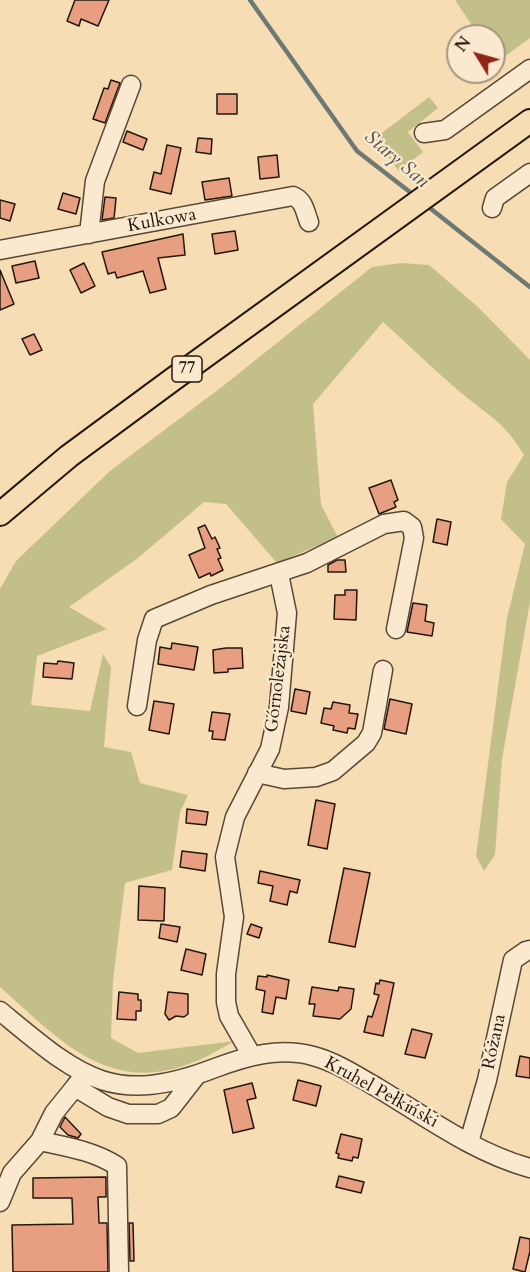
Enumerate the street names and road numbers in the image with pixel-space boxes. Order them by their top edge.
street label: Kulkowa [126,204,198,238]
road number: 77 [172,356,202,382]
street label: Górnoleżajska [262,624,296,734]
street label: Różana [479,1012,511,1072]
street label: Kruhel Pełkiński [320,1053,442,1133]

